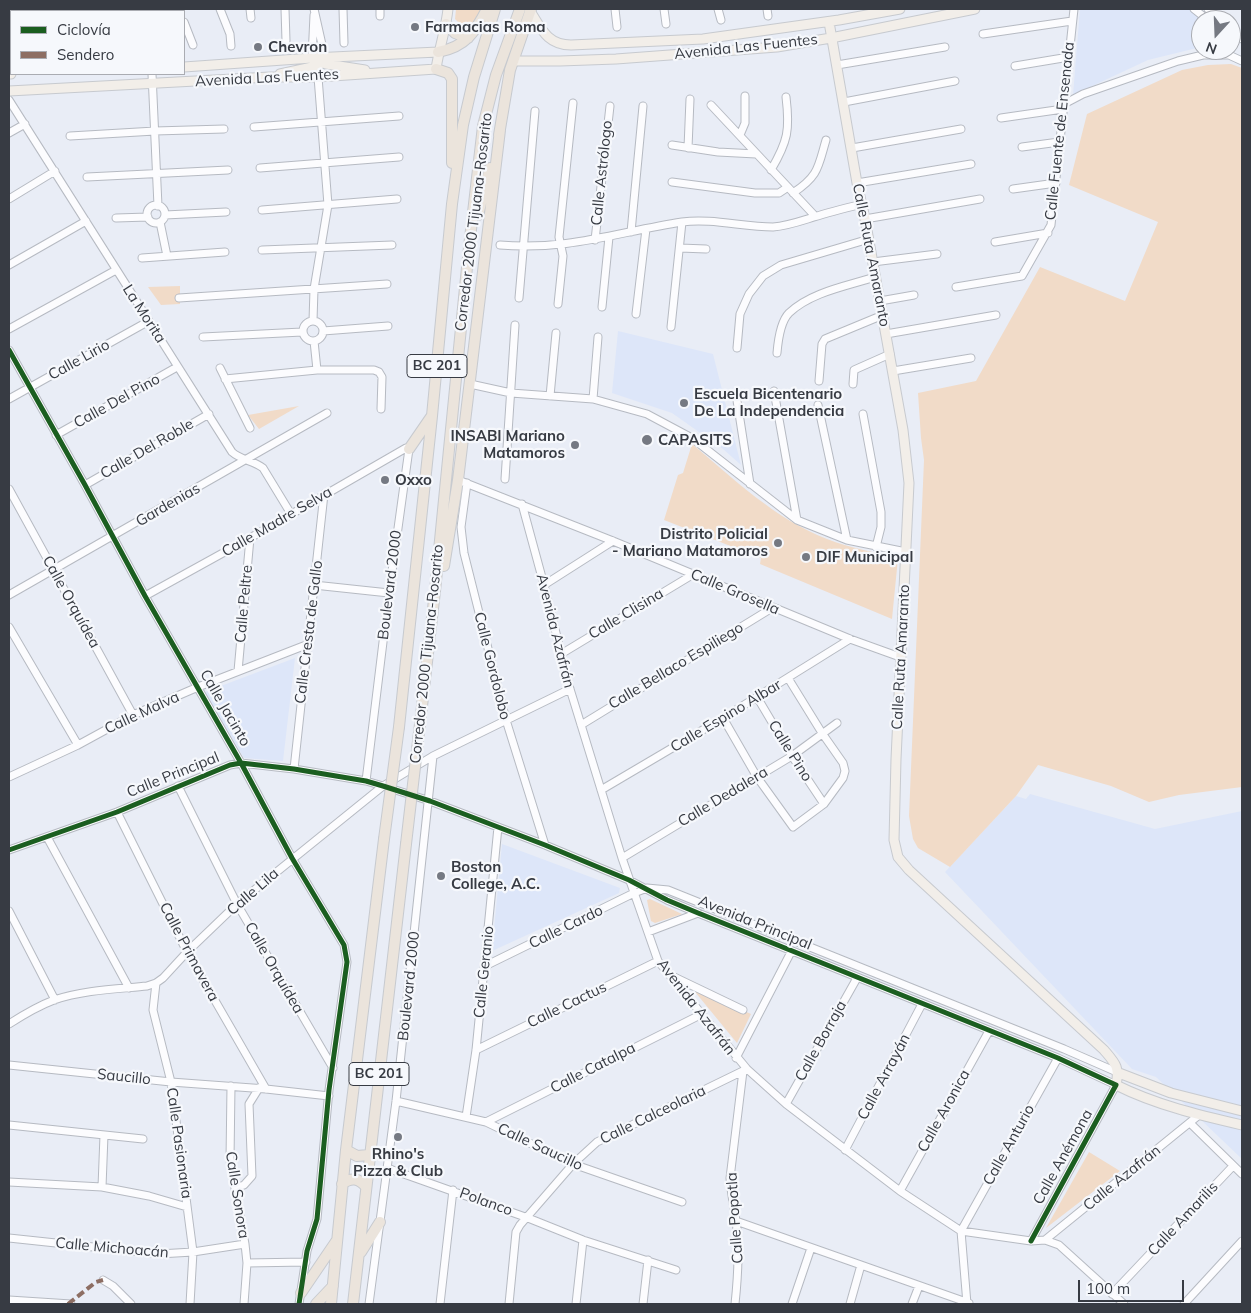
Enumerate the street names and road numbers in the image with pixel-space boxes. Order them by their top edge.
street label: Avenida Las Fuentes [673,31,819,63]
street label: Calle Fuente de Ensenada [1042,41,1078,221]
street label: Avenida Las Fuentes [195,65,339,91]
street label: Corredor 2000 Tijuana-Rosarito [452,112,496,332]
street label: Calle Astrólogo [588,120,616,226]
street label: Calle Ruta Amaranto [848,182,894,328]
street label: La Morita [119,282,169,346]
street label: Calle Lirio [45,336,113,384]
road number: BC 201 [407,354,467,378]
street label: Calle Del Pino [71,370,163,432]
street label: Calle Del Roble [97,415,197,483]
street label: Gardenias [133,479,203,531]
street label: Calle Madre Selva [219,483,335,561]
street label: Boulevard 2000 [374,529,406,641]
street label: Corredor 2000 Tijuana-Rosarito [407,544,447,764]
street label: Calle Orquídea [38,553,104,651]
street label: Calle Cresta de Gallo [291,559,327,705]
street label: Calle Peltre [232,564,256,644]
street label: Calle Grosella [688,565,782,619]
street label: Avenida Azafrán [532,572,578,690]
street label: Calle Ruta Amaranto [888,584,914,730]
street label: Calle Clisina [585,585,667,643]
street label: Calle Gordolobo [470,610,514,722]
street label: Calle Bellaco Espiliego [605,619,747,713]
street label: Calle Jacinto [196,666,254,750]
street label: Calle Espino Albar [667,676,785,756]
street label: Calle Malva [102,688,182,738]
street label: Calle Pino [764,717,816,785]
street label: Calle Principal [124,748,222,802]
street label: Calle Dedalera [675,763,771,831]
street label: Calle Lila [223,865,283,919]
street label: Avenida Principal [696,892,814,954]
street label: Calle Primavera [155,900,223,1004]
street label: Calle Cardo [526,901,606,953]
street label: Calle Orquídea [241,919,307,1017]
street label: Calle Geranio [470,925,498,1019]
street label: Boulevard 2000 [394,930,424,1042]
street label: Avenida Azafrán [653,955,739,1059]
street label: Calle Cactus [524,978,610,1032]
street label: Calle Borraja [791,998,851,1084]
street label: Calle Arrayán [854,1031,914,1123]
street label: Calle Catalpa [547,1039,639,1097]
road number: BC 201 [349,1062,409,1086]
street label: Saucillo [96,1065,152,1089]
street label: Calle Aronica [914,1066,974,1156]
street label: Calle Calceolaria [597,1082,709,1148]
street label: Calle Pasionaria [162,1086,196,1200]
street label: Calle Anturio [979,1101,1039,1189]
street label: Calle Anémona [1029,1106,1097,1208]
street label: Calle Saucillo [495,1119,585,1175]
street label: Calle Azafrán [1080,1141,1164,1215]
street label: Calle Sonora [221,1150,253,1240]
street label: Calle Popotla [723,1172,747,1264]
street label: Calle Amarilis [1144,1178,1222,1260]
street label: Polanco [457,1184,515,1220]
street label: Calle Michoacán [55,1234,169,1262]

